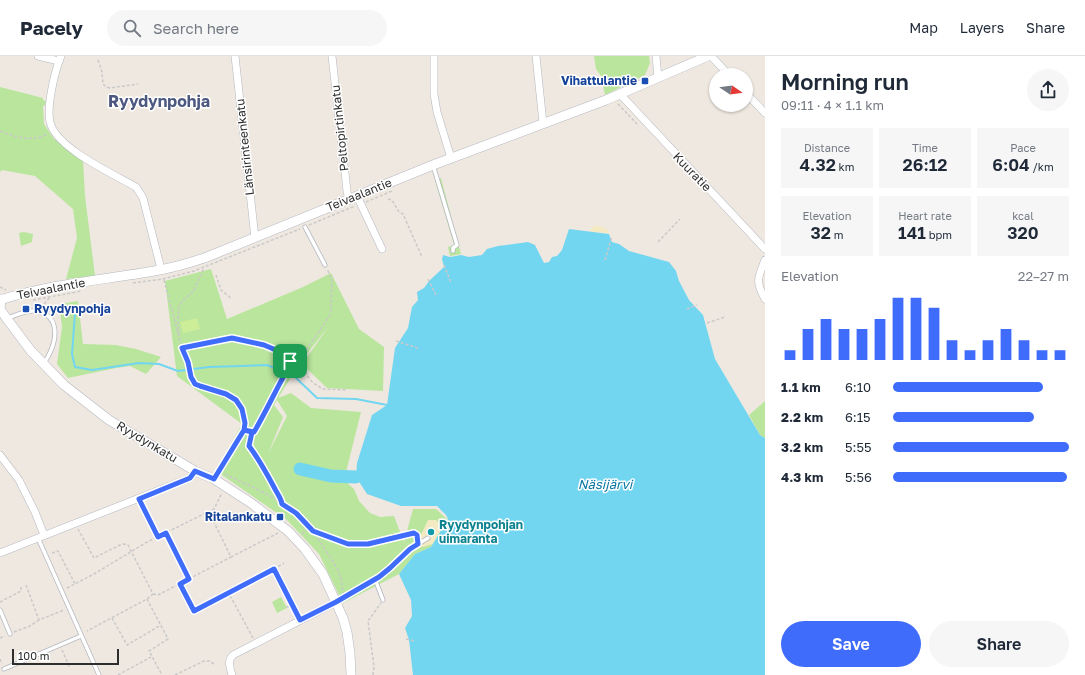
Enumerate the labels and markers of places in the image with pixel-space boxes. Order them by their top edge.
place label: Vihattulantie [561,73,637,88]
marker: Vihattulantie [640,76,650,86]
place label: Ryydynpohja [34,301,111,316]
marker: Ryydynpohja [21,304,31,314]
pin [273,344,307,378]
place label: Ritalankatu [205,509,272,524]
marker: Ritalankatu [275,512,285,522]
place label: Ryydynpohjan uimaranta [439,517,523,546]
marker: Ryydynpohjan uimaranta [426,527,436,537]

